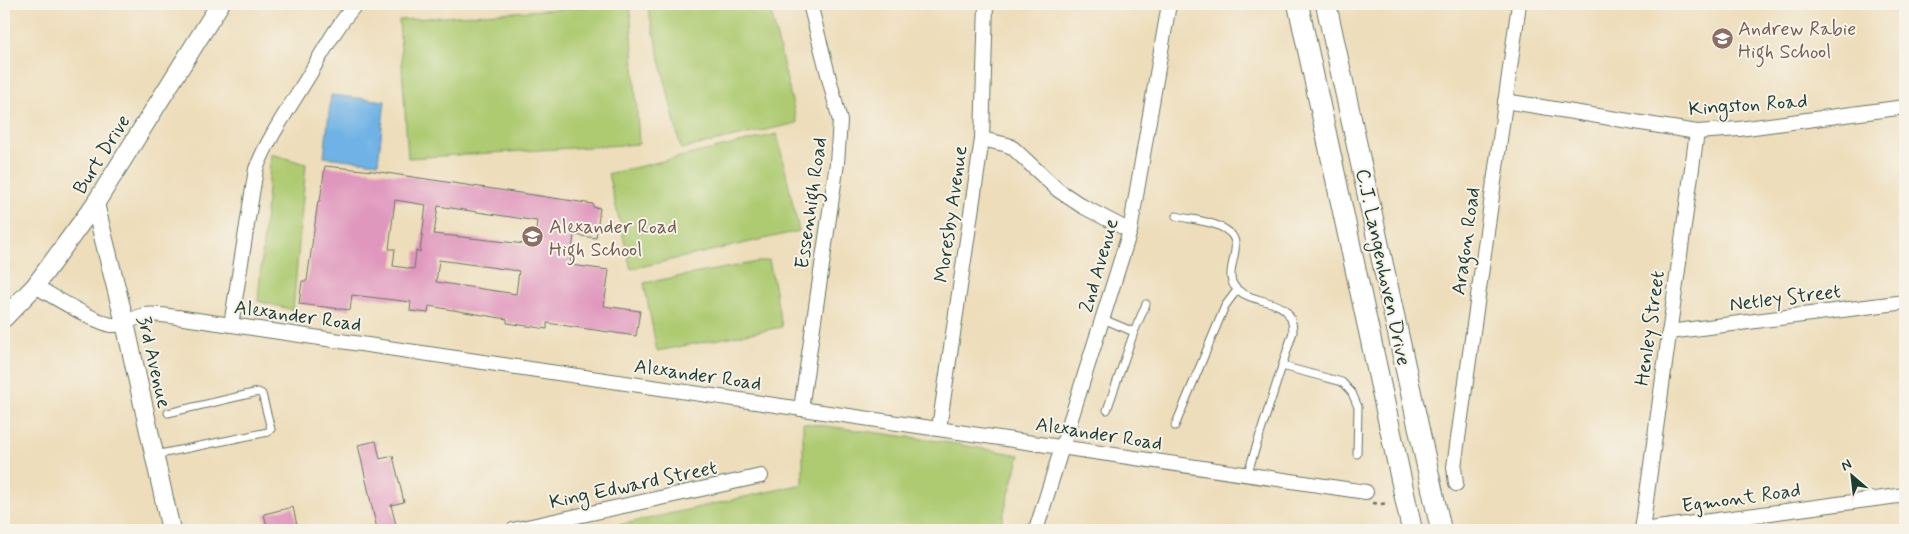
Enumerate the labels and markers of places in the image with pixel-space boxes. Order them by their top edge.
place label: Andrew Rabie High School [1738,16,1856,68]
school or university icon: Andrew Rabie High School [1710,27,1734,51]
place label: Alexander Road High School [549,214,677,266]
school or university icon: Alexander Road High School [521,225,545,249]

